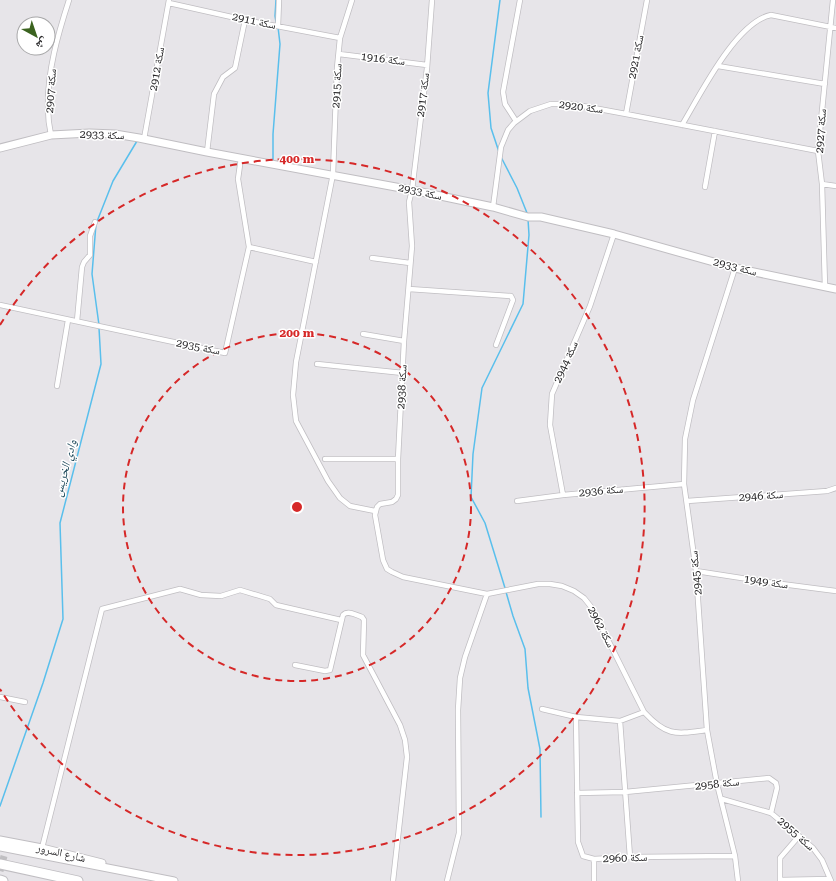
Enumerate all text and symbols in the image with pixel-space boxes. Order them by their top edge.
street label: سكة 2911 [231,10,277,32]
north arrow [16,16,56,56]
text: ش [33,34,51,52]
street label: سكة 2921 [625,34,647,80]
street label: سكة 2912 [147,46,167,92]
street label: سكة 1916 [360,50,406,68]
street label: سكة 2915 [329,63,345,109]
street label: سكة 2907 [43,68,59,114]
street label: سكة 2917 [414,72,432,118]
street label: سكة 2920 [558,98,604,116]
street label: سكة 2927 [813,108,829,154]
street label: سكة 2933 [79,128,125,142]
text: 400 m [280,152,315,166]
street label: سكة 2933 [397,181,443,203]
street label: سكة 2933 [712,255,758,279]
text: 200 m [280,326,315,340]
street label: سكة 2935 [175,336,221,358]
street label: سكة 2944 [551,339,581,385]
street label: سكة 2938 [394,364,410,410]
water label: وادي الخريس [51,438,82,499]
street label: سكة 2936 [578,483,624,499]
street label: سكة 2946 [738,488,784,504]
centre of rings [290,500,304,514]
street label: سكة 2945 [687,550,705,596]
street label: سكة 1949 [743,572,789,592]
street label: سكة 2962 [585,604,617,650]
street label: سكة 2958 [694,775,740,793]
street label: سكة 2955 [775,814,817,854]
street label: شارع السرور [34,841,87,865]
street label: سكة 2960 [602,851,648,865]

